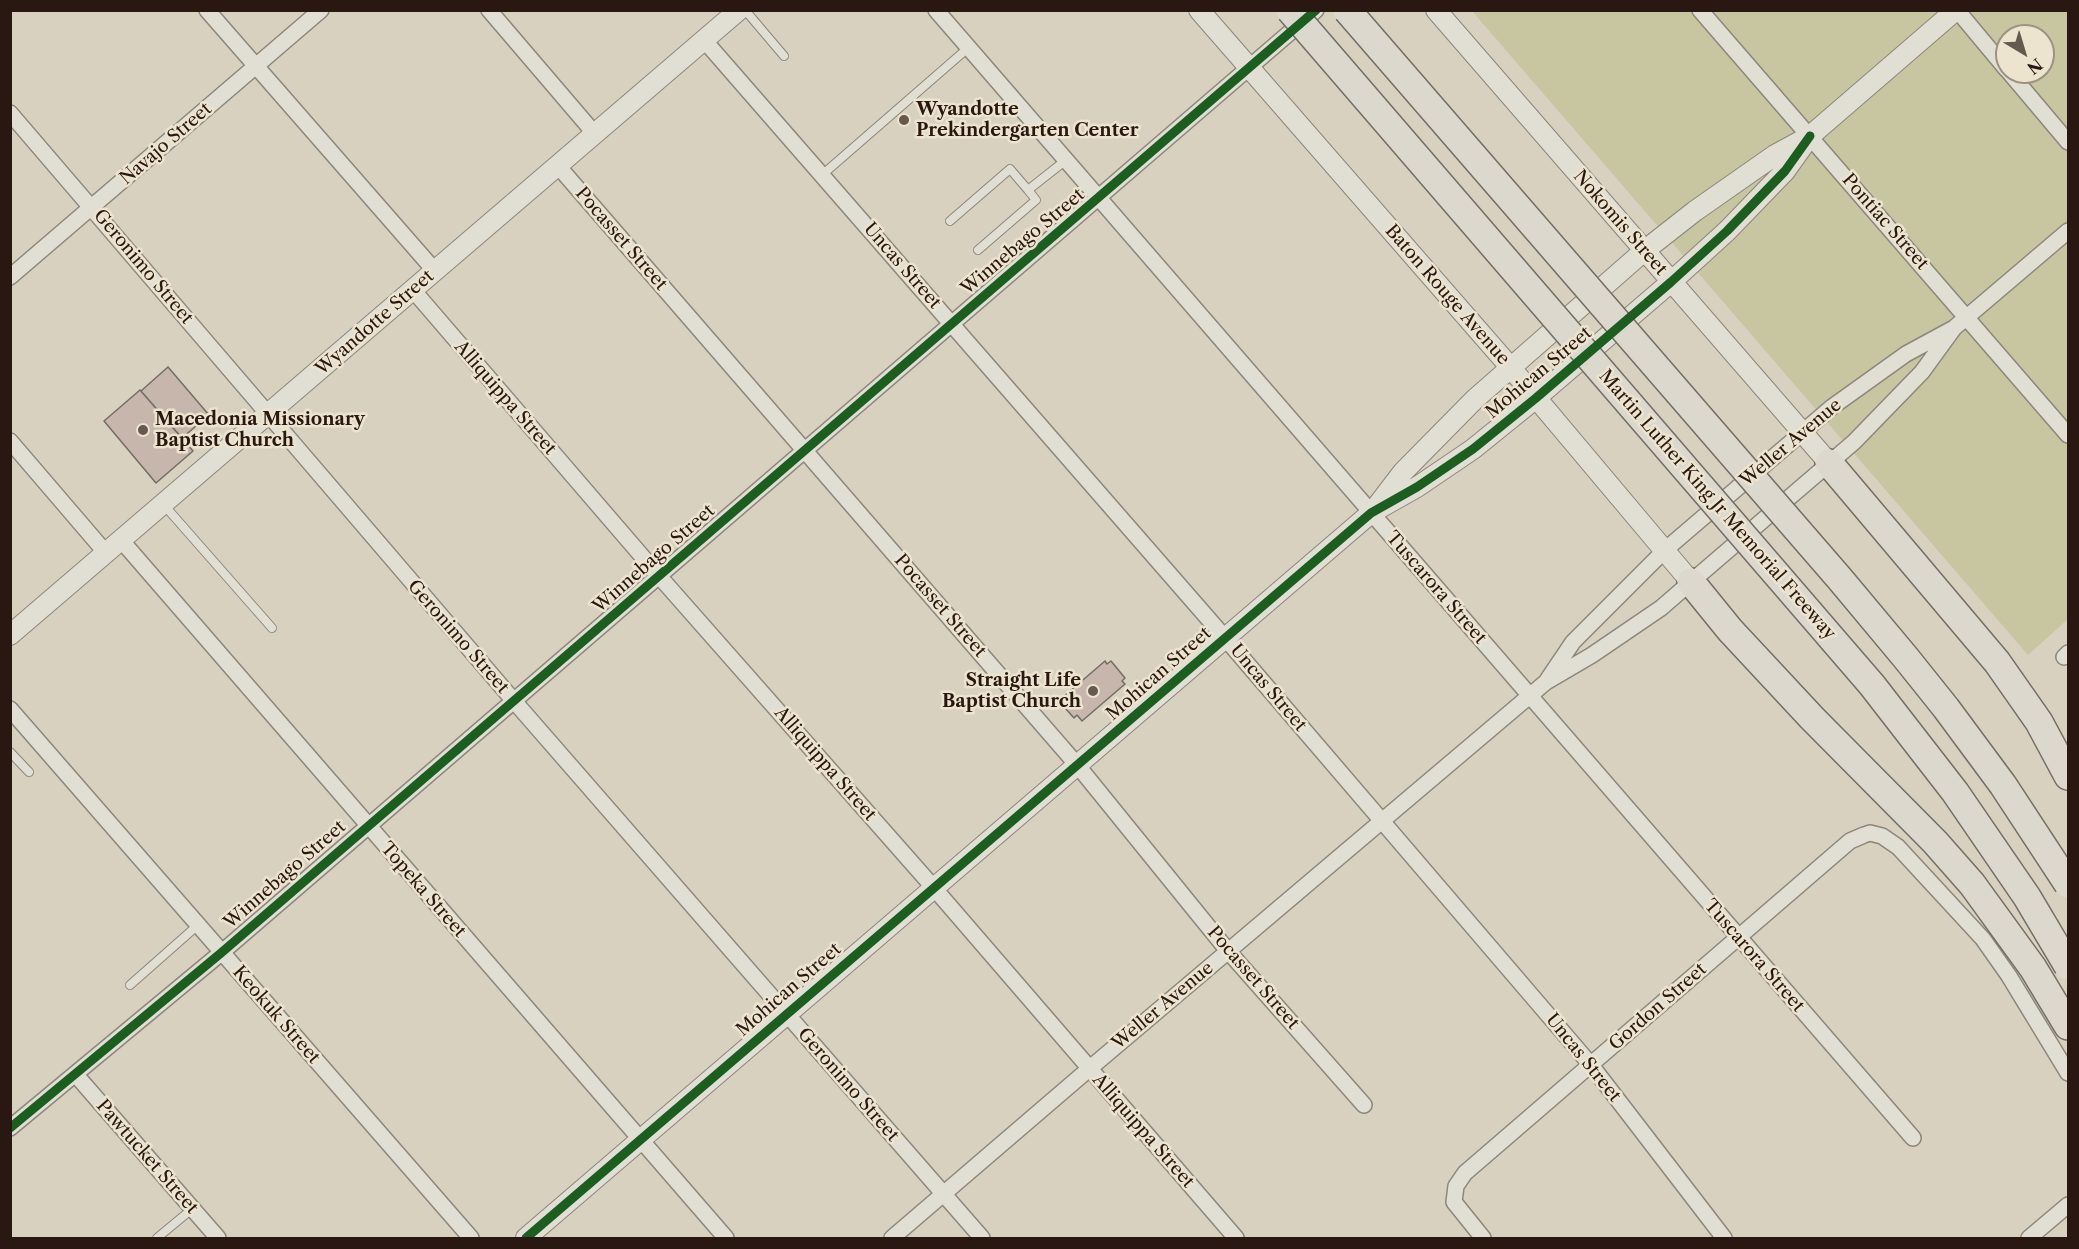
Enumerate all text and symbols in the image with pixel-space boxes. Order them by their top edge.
north arrow [1995,24,2055,84]
text: N [2023,54,2046,79]
street label: Navajo Street [116,98,216,190]
place label: Wyandotte Prekindergarten Center [916,99,1138,142]
marker: Wyandotte Prekindergarten Center [897,113,911,127]
street label: Nokomis Street [1569,166,1671,280]
street label: Pontiac Street [1837,170,1933,274]
street label: Pocasset Street [570,183,672,295]
street label: Winnebago Street [957,184,1089,300]
street label: Geronimo Street [89,205,197,329]
street label: Uncas Street [859,218,945,314]
street label: Baton Rouge Avenue [1380,220,1514,370]
street label: Wyandotte Street [311,266,439,380]
street label: Mohican Street [1482,322,1596,424]
street label: Alliquippa Street [449,336,561,460]
street label: Martin Luther King Jr Memorial Freeway [1594,366,1840,644]
street label: Weller Avenue [1736,394,1846,492]
place label: Macedonia Missionary Baptist Church [155,409,365,452]
marker: Macedonia Missionary Baptist Church [136,423,150,437]
street label: Winnebago Street [589,500,719,618]
street label: Tuscarora Street [1381,527,1491,649]
street label: Pocasset Street [889,550,991,662]
street label: Geronimo Street [403,576,513,698]
street label: Mohican Street [1102,623,1216,725]
street label: Uncas Street [1225,640,1311,736]
place label: Straight Life Baptist Church [942,670,1081,712]
marker: Straight Life Baptist Church [1086,684,1100,698]
street label: Alliquippa Street [769,702,881,826]
street label: Winnebago Street [220,816,350,934]
street label: Topeka Street [376,838,470,942]
street label: Tuscarora Street [1699,895,1809,1017]
street label: Pocasset Street [1202,922,1304,1034]
street label: Mohican Street [732,939,846,1041]
street label: Weller Avenue [1108,957,1218,1055]
street label: Gordon Street [1605,959,1711,1055]
street label: Keokuk Street [228,962,324,1068]
street label: Uncas Street [1541,1010,1625,1106]
street label: Geronimo Street [793,1024,903,1146]
street label: Alliquippa Street [1087,1069,1199,1193]
street label: Pawtucket Street [91,1095,203,1219]

